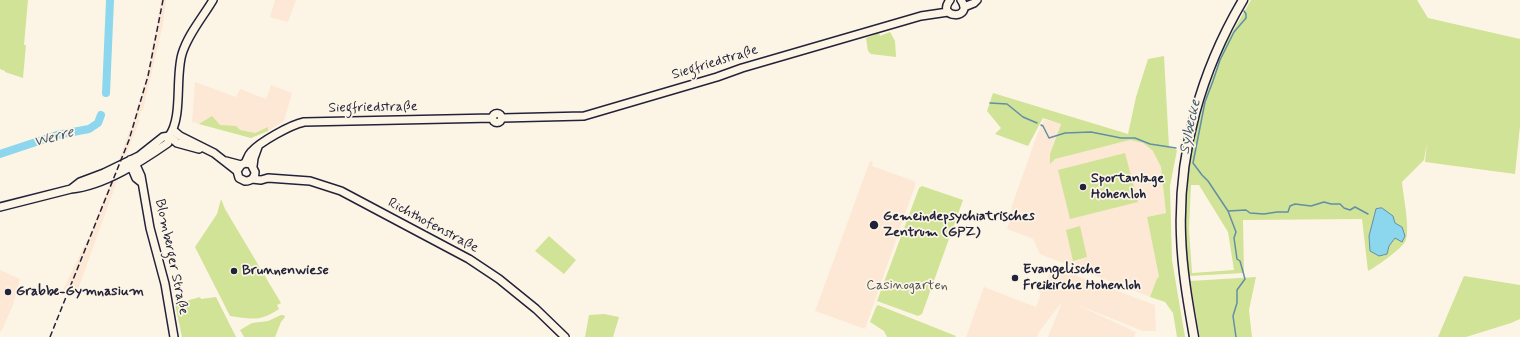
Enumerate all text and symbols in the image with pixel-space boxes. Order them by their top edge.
street label: Siegfriedstraße [670,42,760,84]
water label: Sylbecke [1176,98,1206,156]
street label: Siegfriedstraße [328,99,418,117]
water label: Werre [32,124,76,152]
place label: Sportanlage Hohenloh [1091,171,1164,204]
marker: Sportanlage Hohenloh [1078,182,1088,192]
street label: Richthofenstraße [385,195,481,257]
street label: Blomberger Straße [151,198,191,316]
place label: Gemeindepsychiatrisches Zentrum (GPZ) [883,209,1035,242]
marker: Gemeindepsychiatrisches Zentrum (GPZ) [868,219,880,231]
place label: Evangelische Freikirche Hohenloh [1023,262,1141,294]
place label: Brunnenwiese [242,263,329,279]
marker: Brunnenwiese [229,266,239,276]
marker: Evangelische Freikirche Hohenloh [1010,273,1020,283]
park label: Casinogarten [866,278,948,294]
place label: Grabbe-Gymnasium [16,284,144,300]
marker: Grabbe-Gymnasium [3,287,13,297]

